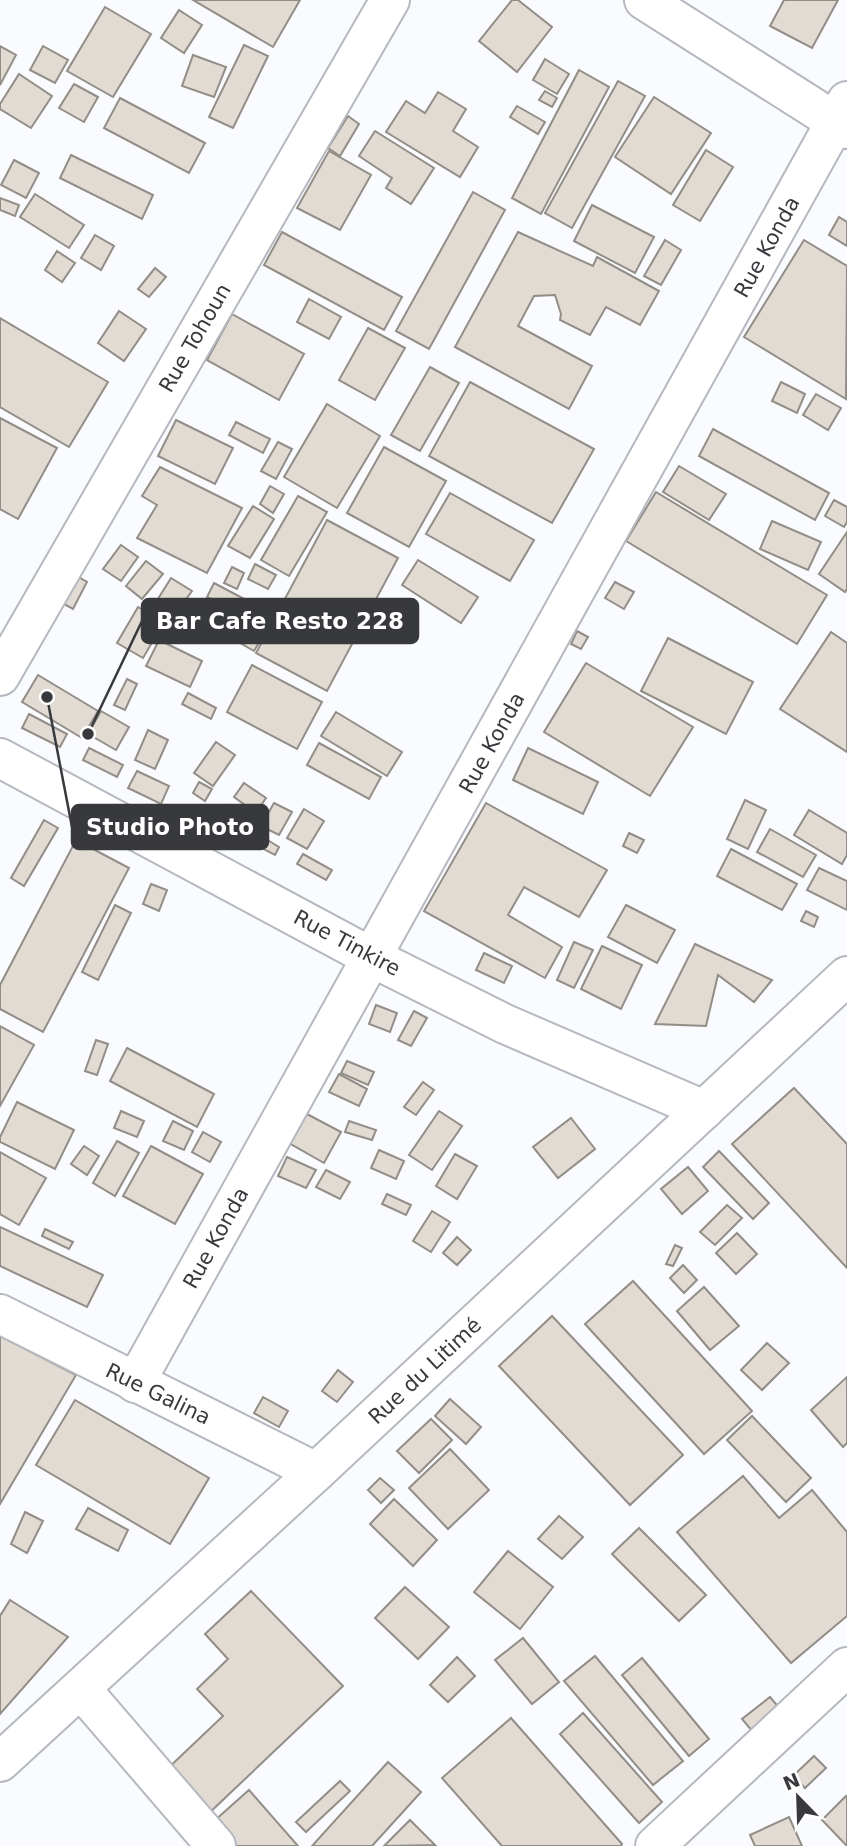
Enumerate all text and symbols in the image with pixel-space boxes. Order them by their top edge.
street label: Rue Konda [729,192,805,302]
street label: Rue Tohoun [154,279,236,397]
callout: Bar Cafe Resto 228 [142,599,418,643]
text: Bar Cafe Resto 228 [156,608,404,634]
street label: Rue Konda [454,688,530,798]
callout: Studio Photo [72,805,268,849]
text: Studio Photo [86,814,254,840]
street label: Rue Tinkire [290,905,404,981]
street label: Rue Konda [178,1183,254,1293]
street label: Rue du Litimé [364,1313,486,1429]
street label: Rue Galina [102,1358,214,1430]
north arrow [763,1762,833,1832]
text: N [780,1768,803,1795]

